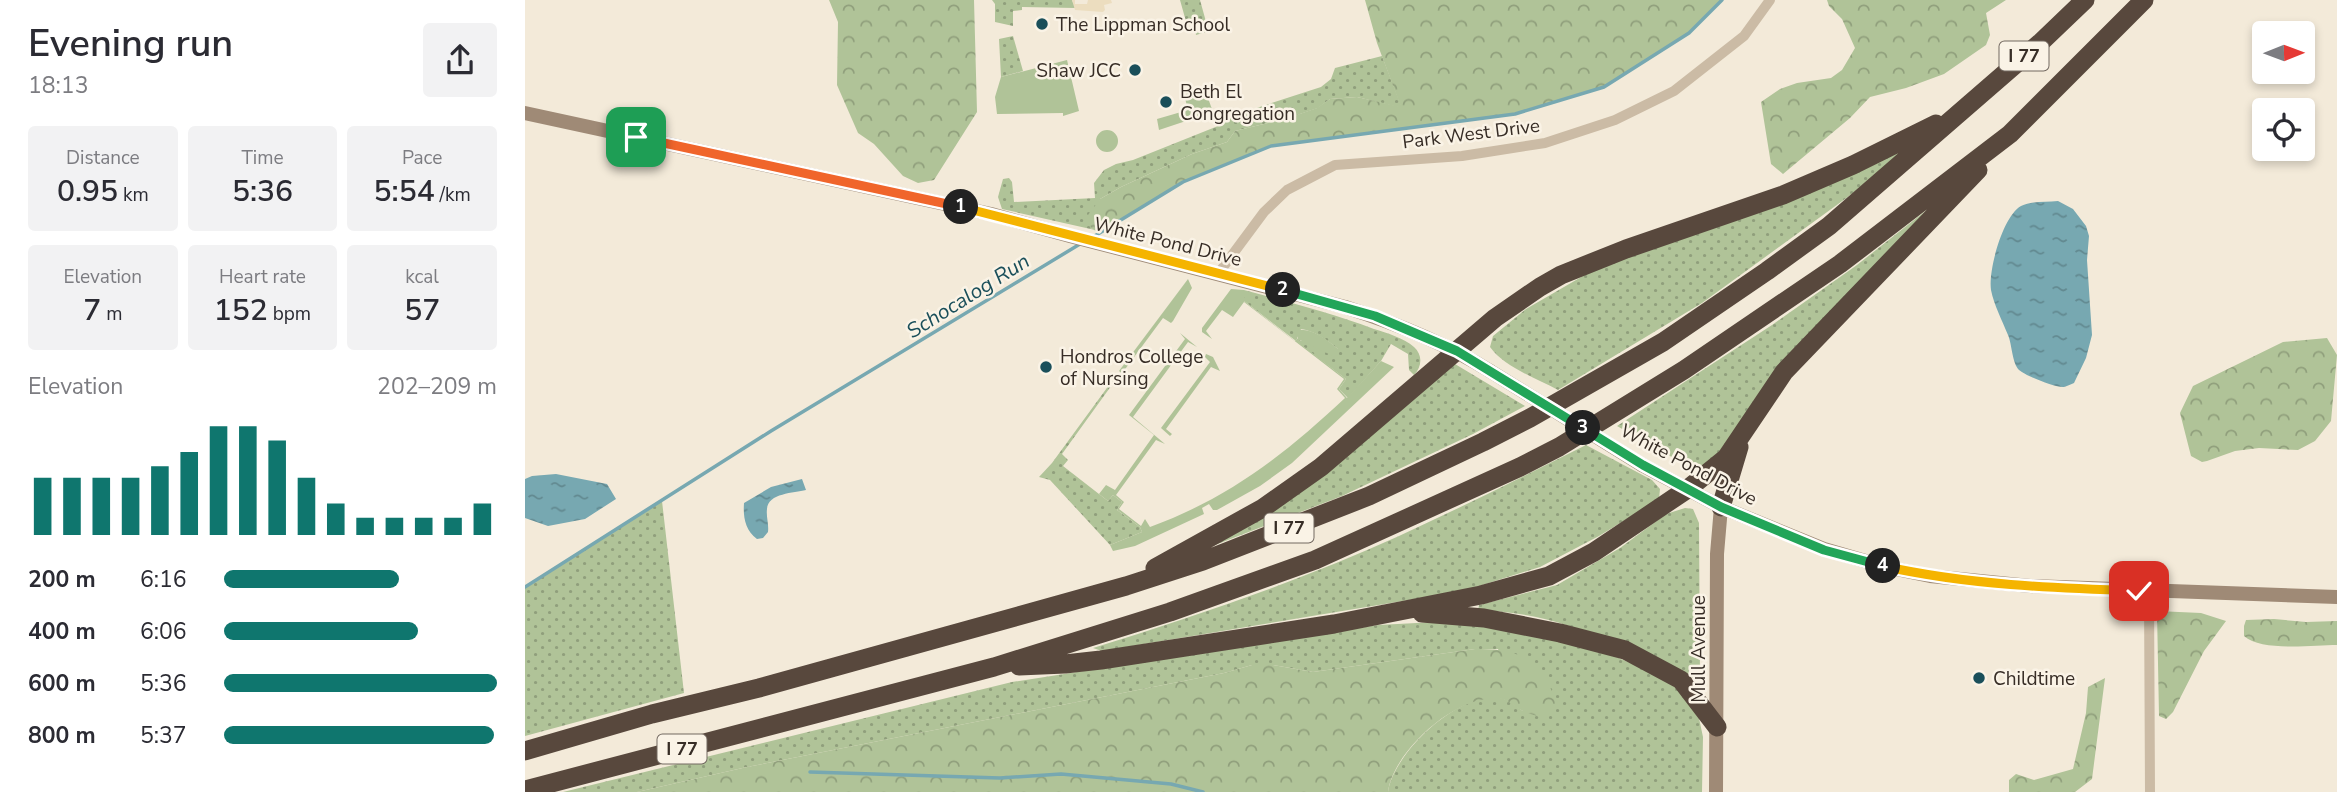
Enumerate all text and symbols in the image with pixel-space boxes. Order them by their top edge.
place label: The Lippman School [1056,12,1231,38]
marker: The Lippman School [1034,16,1050,32]
text: Evening run [28,18,233,69]
north arrow [2252,21,2315,84]
map controls [2252,21,2315,161]
button: share [423,23,497,97]
road number: I 77 [1999,42,2049,70]
place label: Shaw JCC [1036,58,1121,84]
marker: Shaw JCC [1127,62,1143,78]
text: 18:13 [28,70,88,101]
place label: Beth El Congregation [1180,79,1295,127]
marker: Beth El Congregation [1158,94,1174,110]
button: locate [2252,98,2315,161]
pin [606,107,666,167]
street label: Park West Drive [1401,113,1541,155]
icon: arrive [617,118,655,156]
text: Distance [66,145,140,171]
text: Time [241,145,284,171]
text: Pace [402,145,442,171]
text: 0.95 [57,171,118,212]
text: 5:36 [232,171,293,212]
text: 5:54 [374,171,435,212]
text: km [118,182,149,208]
text: /km [435,182,471,208]
pin: 1 [943,190,978,224]
text: 1 [955,193,966,219]
street label: White Pond Drive [1091,211,1244,273]
water label: Schocalog Run [901,247,1035,345]
text: Elevation [63,264,142,290]
text: Heart rate [219,264,306,290]
text: kcal [405,264,439,290]
pin: 2 [1265,272,1301,308]
text: 2 [1277,276,1288,302]
text: 7 [83,290,101,331]
text: 152 [214,290,268,331]
text: 57 [404,290,440,331]
text: m [101,301,122,327]
text: bpm [268,301,311,327]
place label: Hondros College of Nursing [1060,344,1203,392]
marker: Hondros College of Nursing [1038,359,1054,375]
text: Elevation [28,371,123,402]
text: 202–209 m [377,371,497,402]
pin: 3 [1565,410,1601,446]
text: 3 [1577,414,1588,440]
street label: White Pond Drive [1615,418,1762,512]
road number: I 77 [1265,514,1313,542]
pin: 4 [1865,548,1901,584]
text: 4 [1877,552,1888,578]
pin [2109,561,2169,621]
text: 200 m [28,564,96,595]
text: 6:16 [140,564,187,595]
icon: check [2120,572,2158,610]
street label: Mull Avenue [1686,595,1712,703]
text: 400 m [28,616,96,647]
text: 6:06 [140,616,187,647]
place label: Childtime [1993,666,2075,692]
text: 600 m [28,668,96,699]
text: 5:36 [140,668,187,699]
marker: Childtime [1971,670,1987,686]
text: 800 m [28,720,96,751]
text: 5:37 [140,720,187,751]
road number: I 77 [657,734,707,764]

